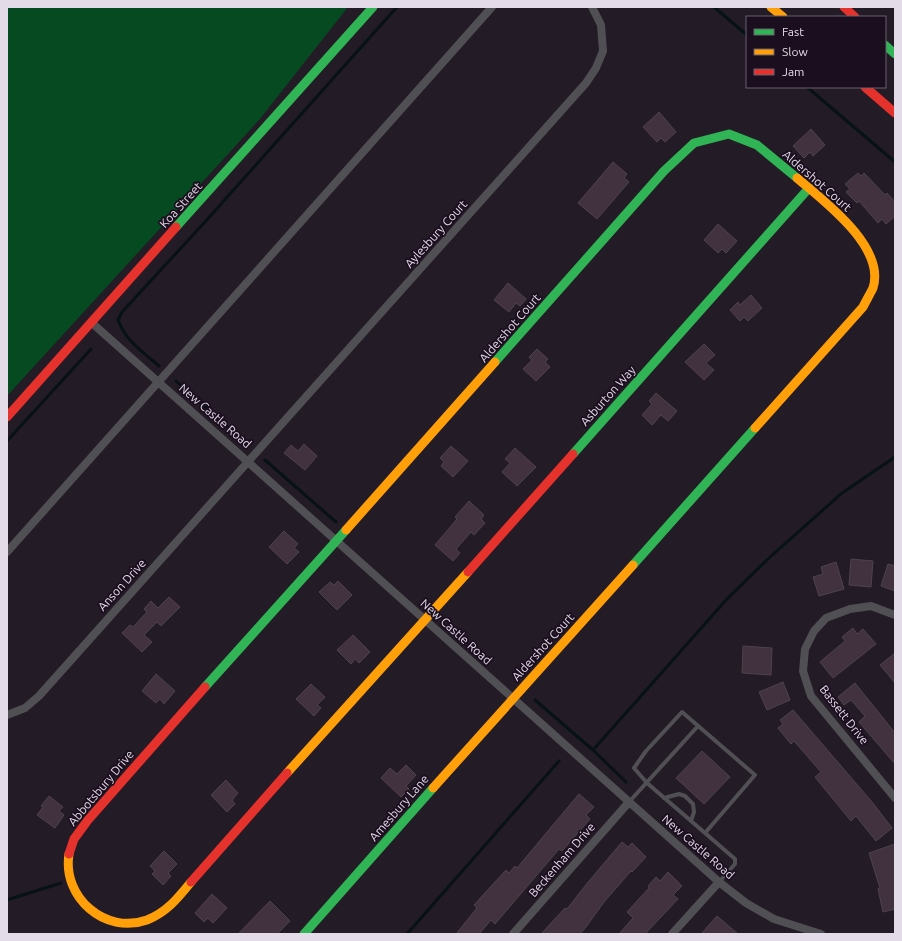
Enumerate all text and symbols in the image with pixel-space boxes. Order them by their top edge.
legend [746,16,886,88]
text: Fast [782,25,804,38]
text: Slow [782,45,808,58]
text: Jam [782,65,804,78]
street label: Aldershot Court [781,147,854,214]
street label: Koa Street [157,179,205,230]
street label: Aylesbury Court [402,197,469,270]
street label: Aldershot Court [476,291,543,364]
street label: Asburton Way [577,363,638,428]
street label: New Castle Road [177,381,254,450]
street label: Anson Drive [95,556,148,613]
street label: New Castle Road [418,596,494,667]
street label: Aldershot Court [509,610,576,683]
street label: Bassett Drive [817,683,871,747]
street label: Abbotsbury Drive [65,747,136,828]
street label: Amesbury Lane [367,772,431,843]
street label: New Castle Road [660,812,737,881]
street label: Beckenham Drive [526,820,597,899]

